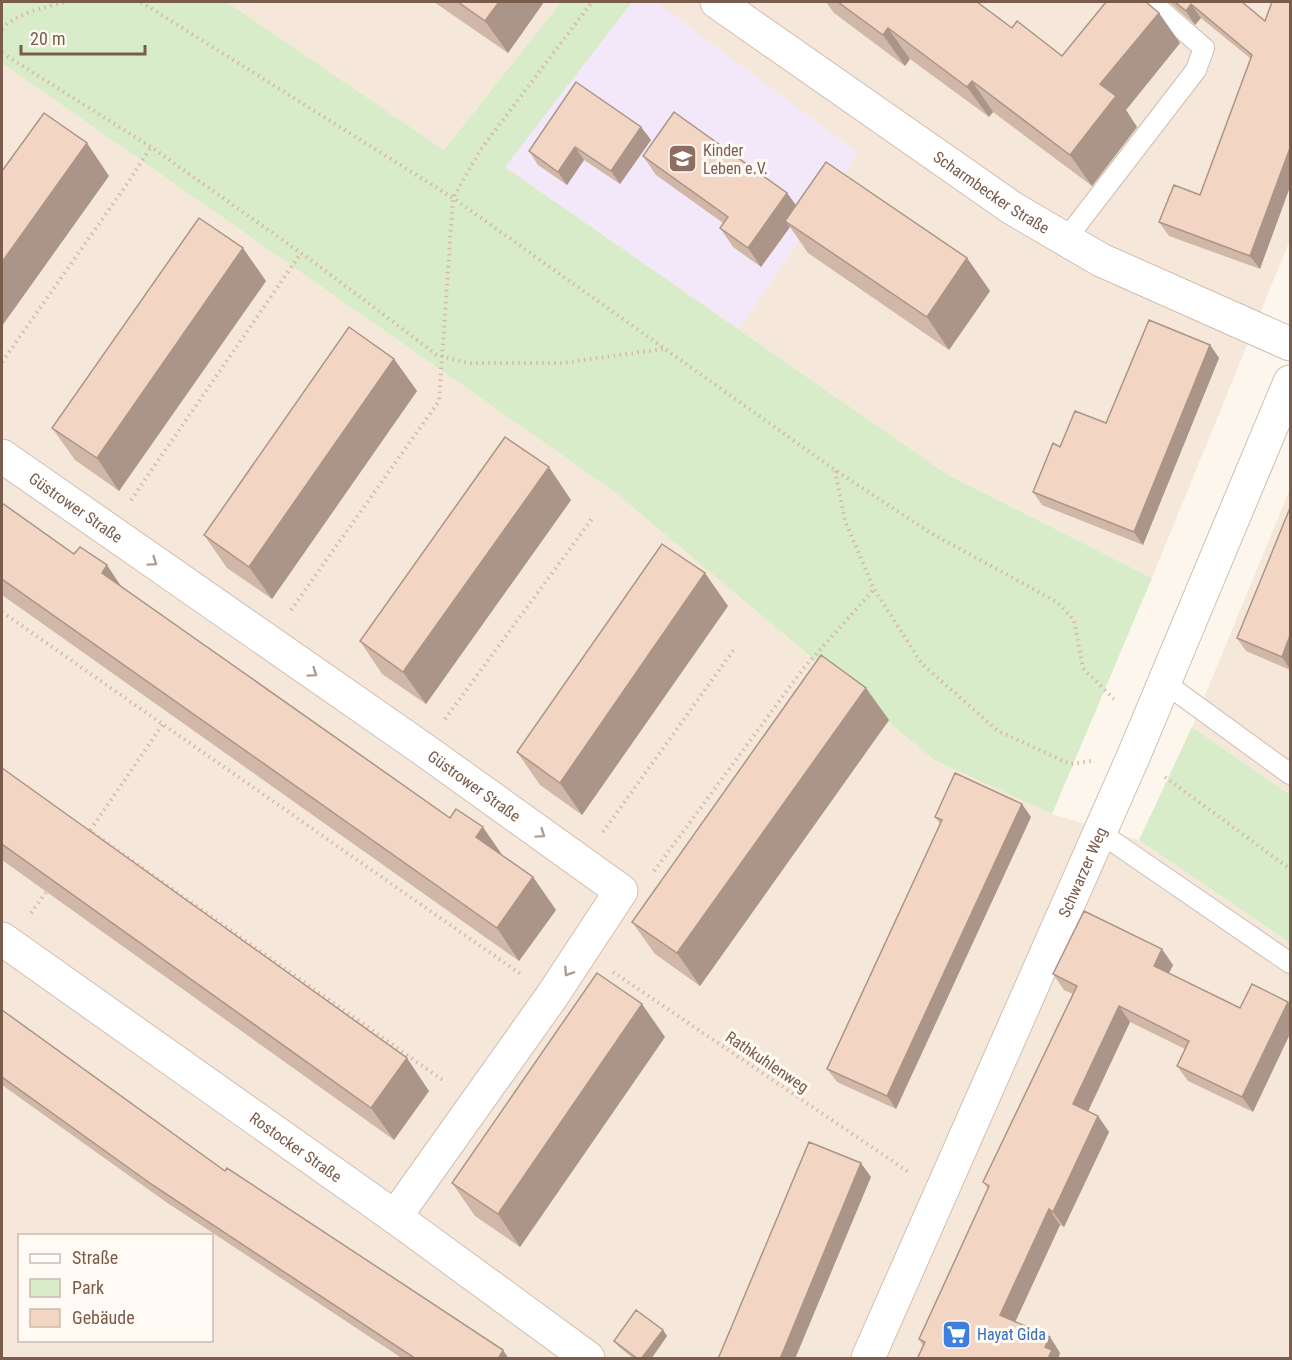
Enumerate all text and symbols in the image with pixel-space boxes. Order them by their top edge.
scale bar [21,18,146,56]
text: 20 m [30,28,65,49]
place label: Kinder Leben e.V. [703,141,768,178]
school or university icon: Kinder Leben e.V. [666,143,698,175]
street label: Scharmbecker Straße [930,147,1053,237]
street label: Güstrower Straße [25,468,126,546]
one-way arrow [146,555,157,566]
one-way arrow [306,666,317,677]
street label: Güstrower Straße [424,746,524,825]
street label: Schwarzer Weg [1054,824,1111,920]
one-way arrow [535,827,546,838]
one-way arrow [564,965,575,976]
street label: Rathkuhlenweg [722,1027,812,1097]
street label: Rostocker Straße [246,1108,345,1186]
legend [18,1234,213,1342]
text: Straße [72,1247,118,1268]
text: Park [72,1277,104,1298]
text: Gebäude [72,1307,135,1328]
supermarket icon: Hayat Gida [940,1318,972,1350]
place label: Hayat Gida [977,1325,1046,1344]

